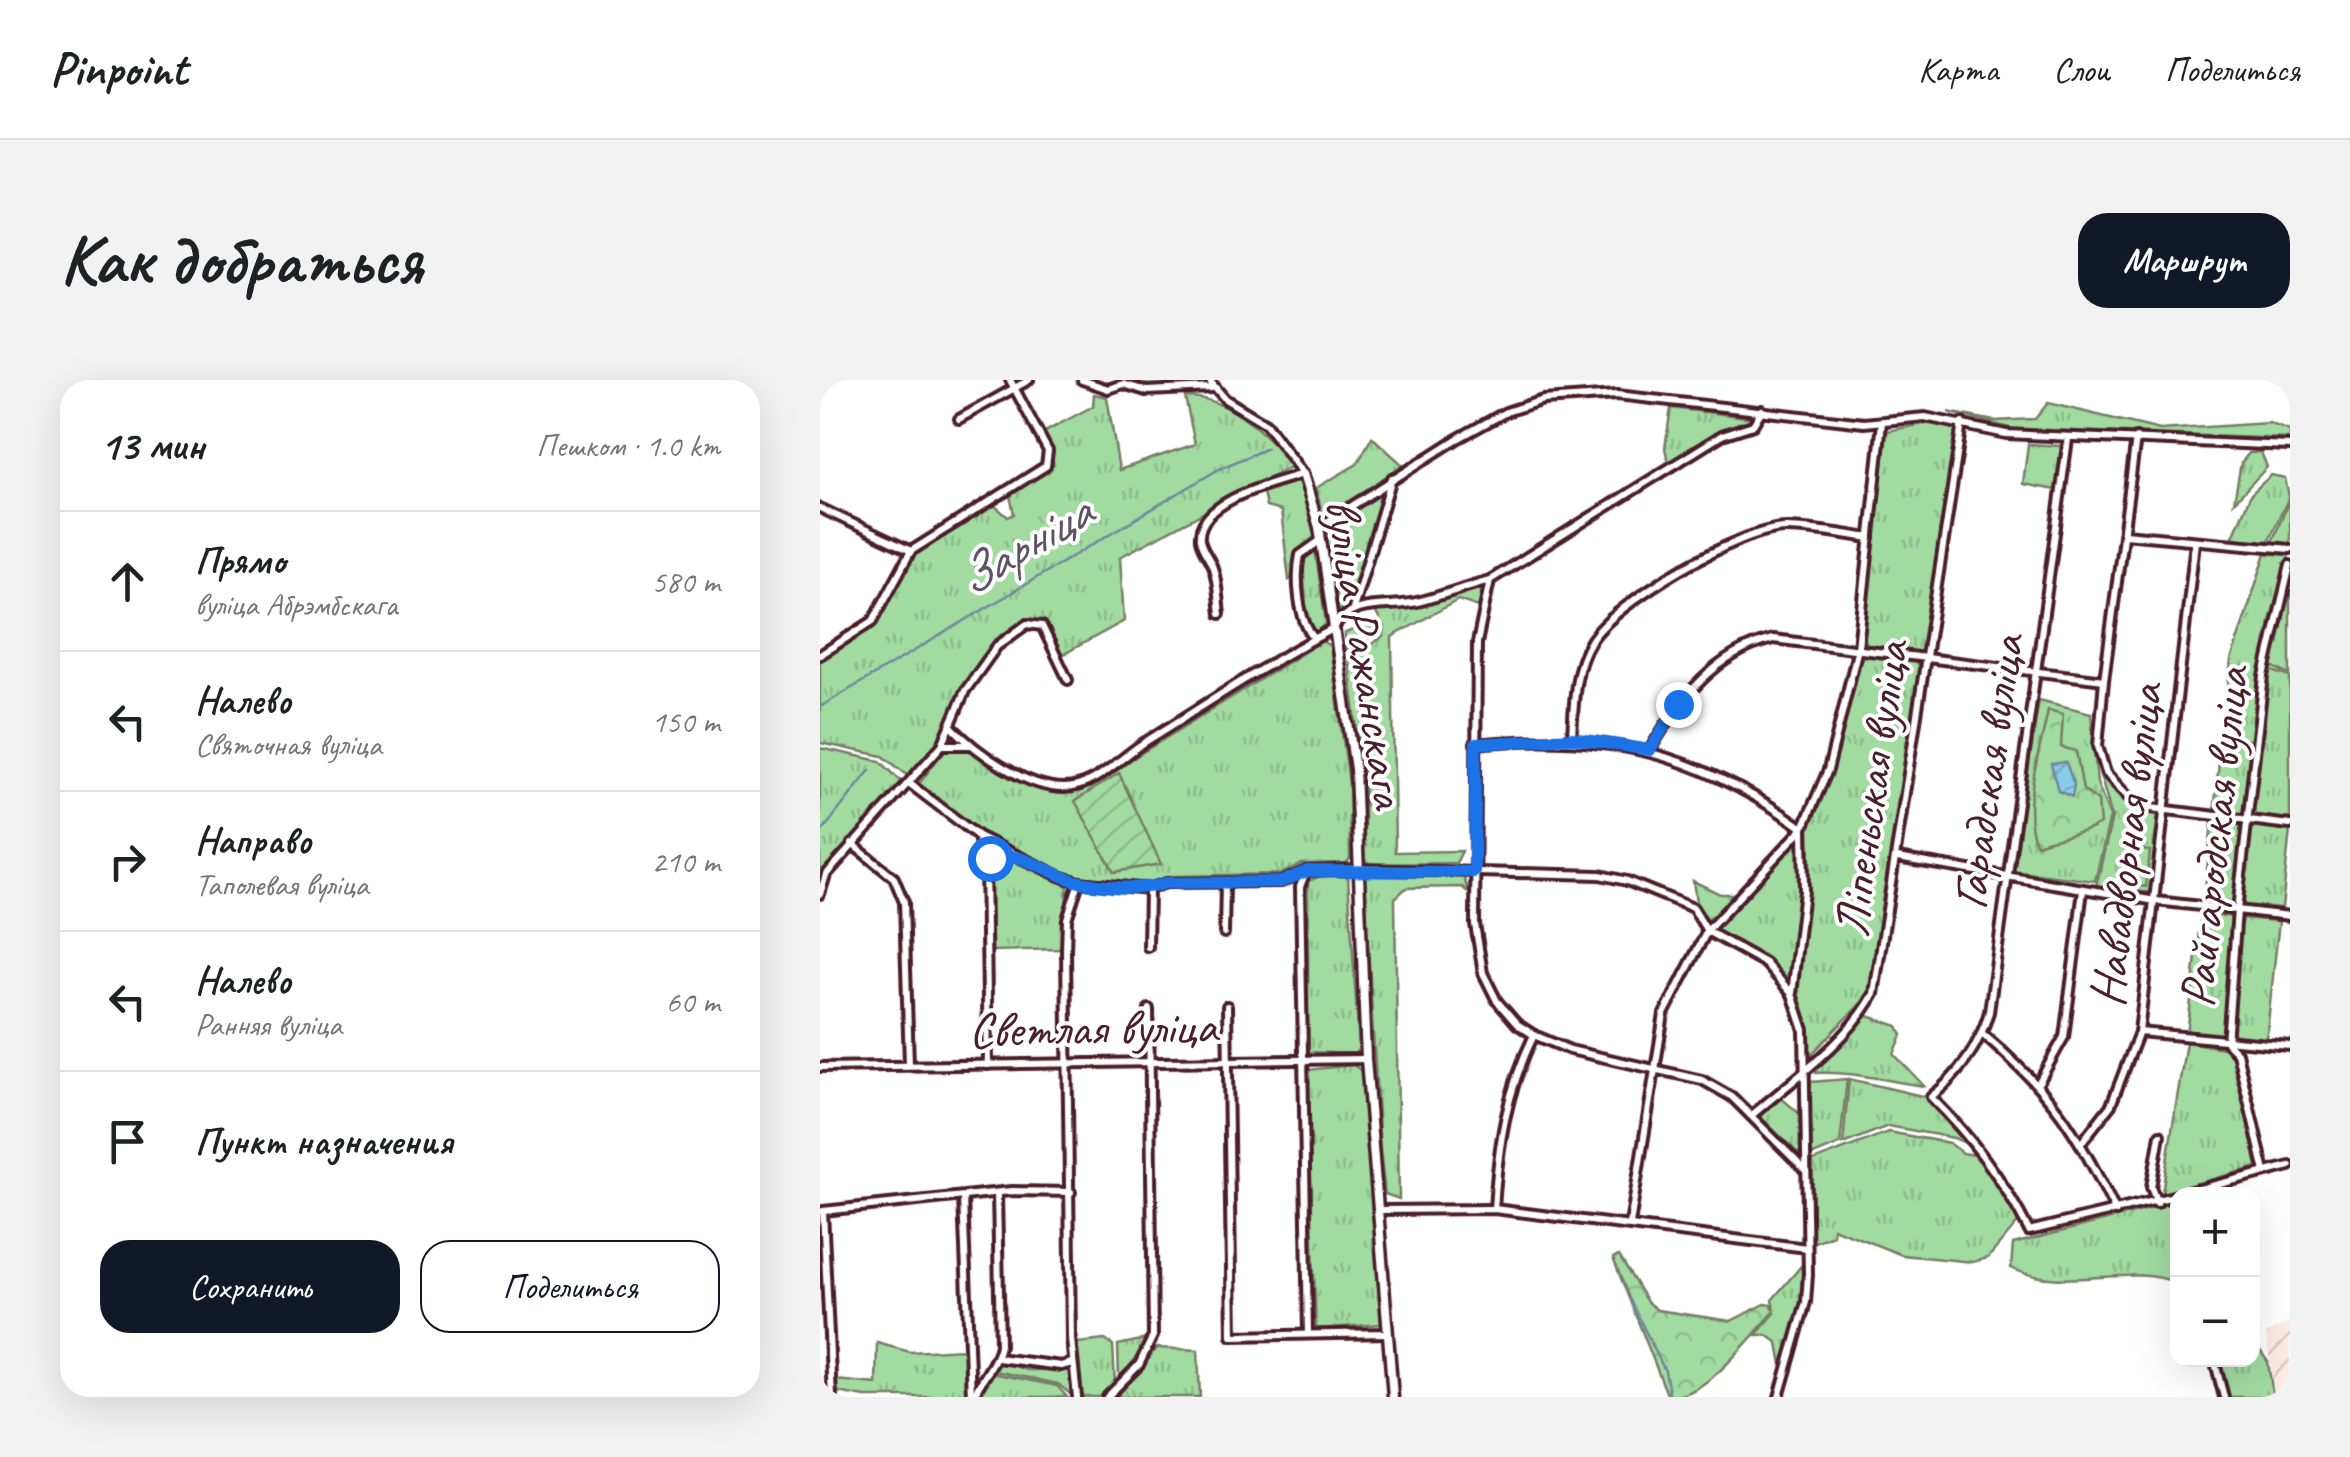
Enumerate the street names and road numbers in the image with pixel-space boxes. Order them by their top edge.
street label: вуліца Ражанскага [1310,494,1422,815]
street label: Гарадская вуліца [1938,628,2039,913]
street label: Ліпеньская вуліца [1819,634,1923,941]
street label: Райгародская вуліца [2165,661,2263,1010]
street label: Навадворная вуліца [2075,677,2177,1010]
street label: Светлая вуліца [968,994,1221,1062]

